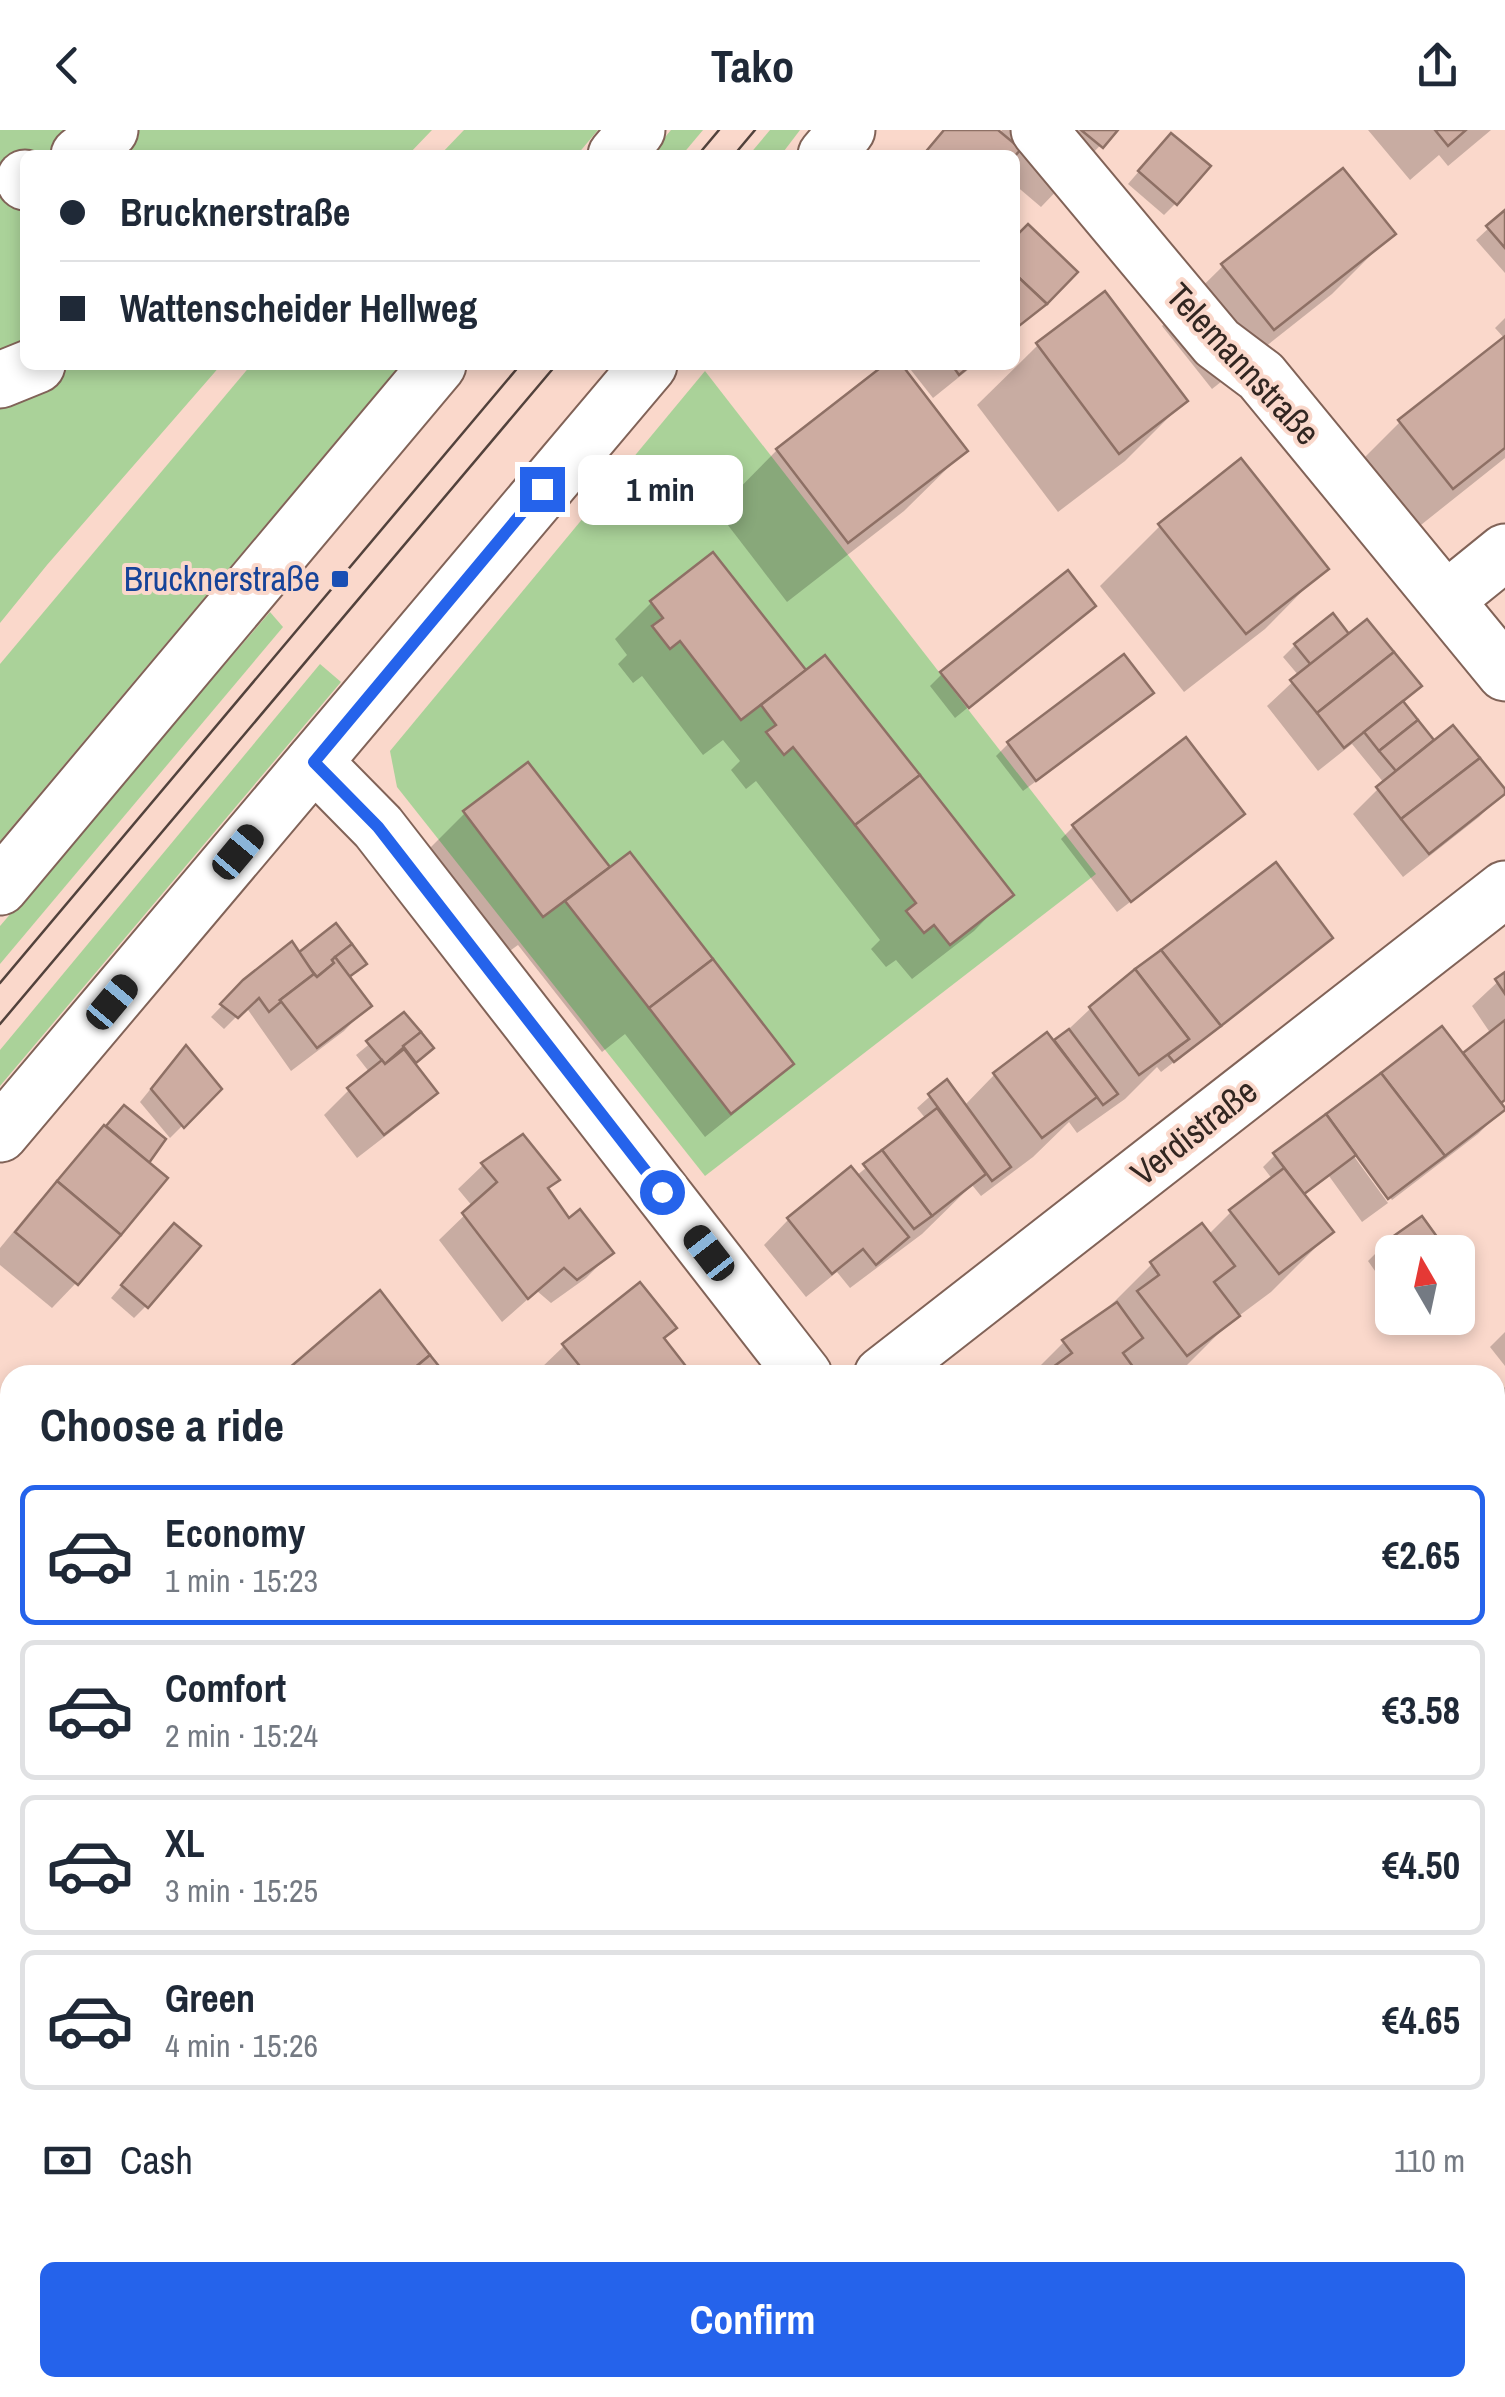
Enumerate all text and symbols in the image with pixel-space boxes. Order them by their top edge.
text: Tako [711,35,794,96]
icon: back [40,38,95,93]
icon: share [1410,38,1465,93]
text: Brucknerstraße [120,187,350,238]
street label: Telemannstraße [1156,272,1331,455]
text: Wattenscheider Hellweg [120,283,477,334]
callout: 1 min [577,454,742,524]
route end [520,467,565,512]
text: 1 min [626,468,695,511]
place label: Brucknerstraße [124,555,320,602]
marker: Brucknerstraße [329,568,351,590]
car [207,819,269,885]
car [81,969,143,1035]
street label: Verdistraße [1121,1067,1267,1196]
route start [640,1170,685,1215]
car [679,1220,739,1286]
north arrow [1375,1235,1475,1335]
map controls [1375,1235,1475,1335]
text: Choose a ride [40,1394,284,1455]
text: Economy [165,1508,305,1559]
icon: car [45,1510,135,1600]
text: €2.65 [1382,1530,1460,1581]
text: 1 min · 15:23 [165,1559,318,1602]
text: Comfort [165,1663,286,1714]
icon: car [45,1665,135,1755]
text: €3.58 [1382,1685,1460,1736]
text: 2 min · 15:24 [165,1714,318,1757]
text: XL [165,1818,205,1869]
icon: car [45,1820,135,1910]
text: €4.50 [1382,1840,1460,1891]
text: 3 min · 15:25 [165,1869,318,1912]
text: Green [165,1973,255,2024]
icon: car [45,1975,135,2065]
text: €4.65 [1382,1995,1460,2046]
text: 4 min · 15:26 [165,2024,318,2067]
icon: cash [40,2133,95,2188]
text: Cash [120,2135,193,2186]
text: 110 m [1394,2139,1465,2182]
button: Confirm [40,2262,1465,2377]

